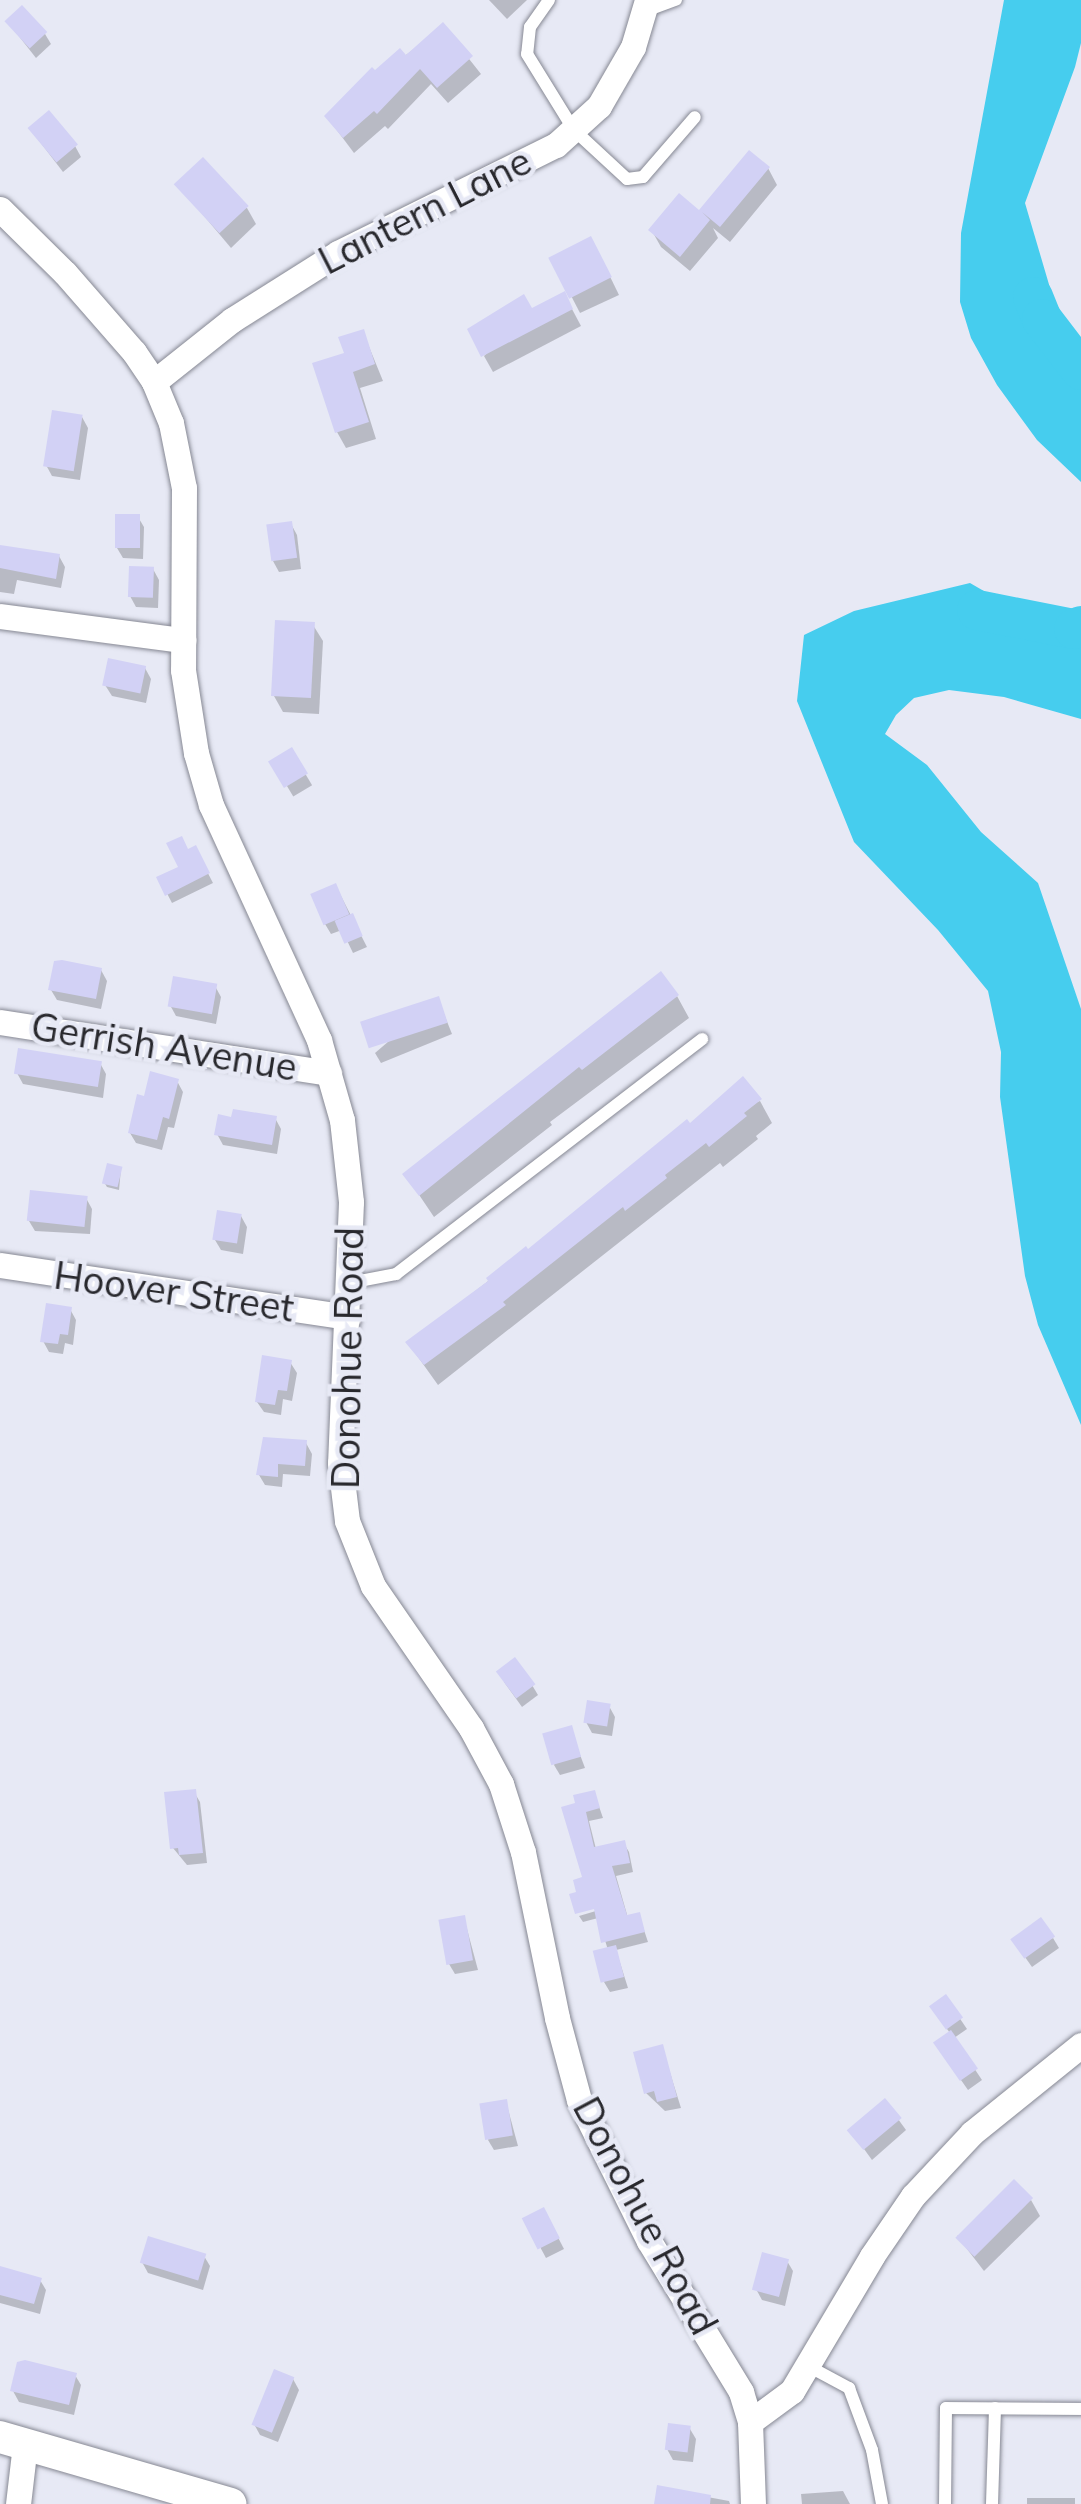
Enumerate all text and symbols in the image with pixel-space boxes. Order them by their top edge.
street label: Lantern Lane [311,138,539,284]
street label: Gerrish Avenue [28,1003,300,1091]
street label: Donohue Road [323,1227,373,1489]
street label: Hoover Street [51,1253,297,1331]
street label: Donohue Road [563,2090,727,2342]

